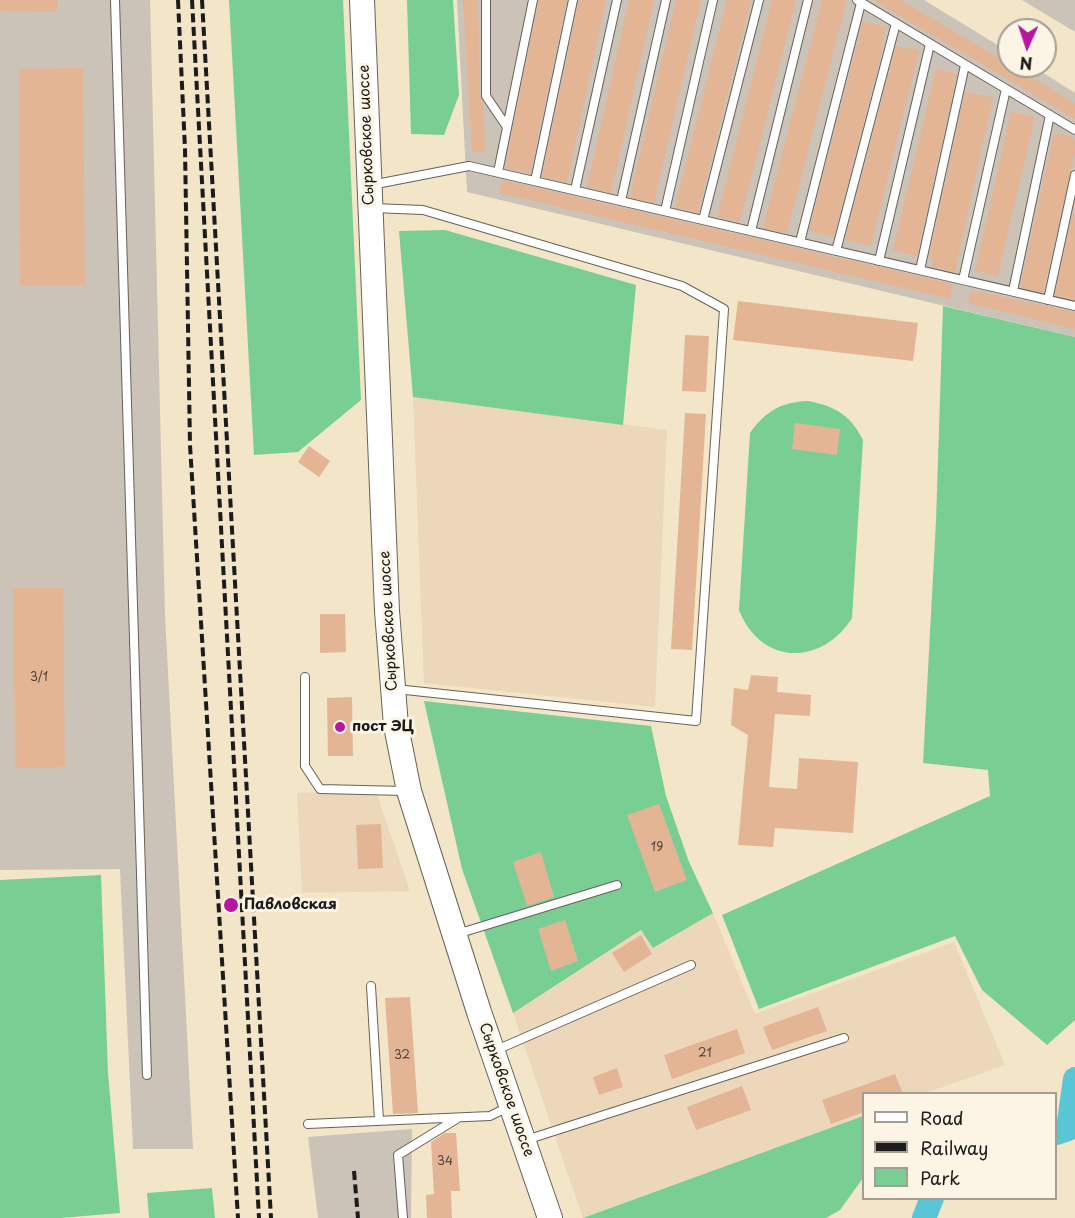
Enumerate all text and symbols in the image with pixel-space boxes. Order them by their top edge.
north arrow [997,18,1057,78]
text: N [1019,52,1033,76]
street label: Сырковское шоссе [356,64,378,206]
street label: Сырковское шоссе [376,550,402,692]
house number: 3/1 [30,671,48,685]
place label: пост ЭЦ [352,718,414,736]
marker: пост ЭЦ [333,720,347,734]
house number: 19 [651,841,663,855]
marker: Павловская [222,896,240,914]
place label: Павловская [244,896,337,914]
street label: Сырковское шоссе [475,1021,537,1159]
house number: 21 [698,1047,712,1061]
house number: 32 [394,1049,410,1063]
legend [862,1092,1057,1200]
text: Road [920,1104,964,1131]
text: Railway [920,1134,988,1161]
house number: 34 [437,1155,453,1169]
text: Park [920,1164,960,1191]

